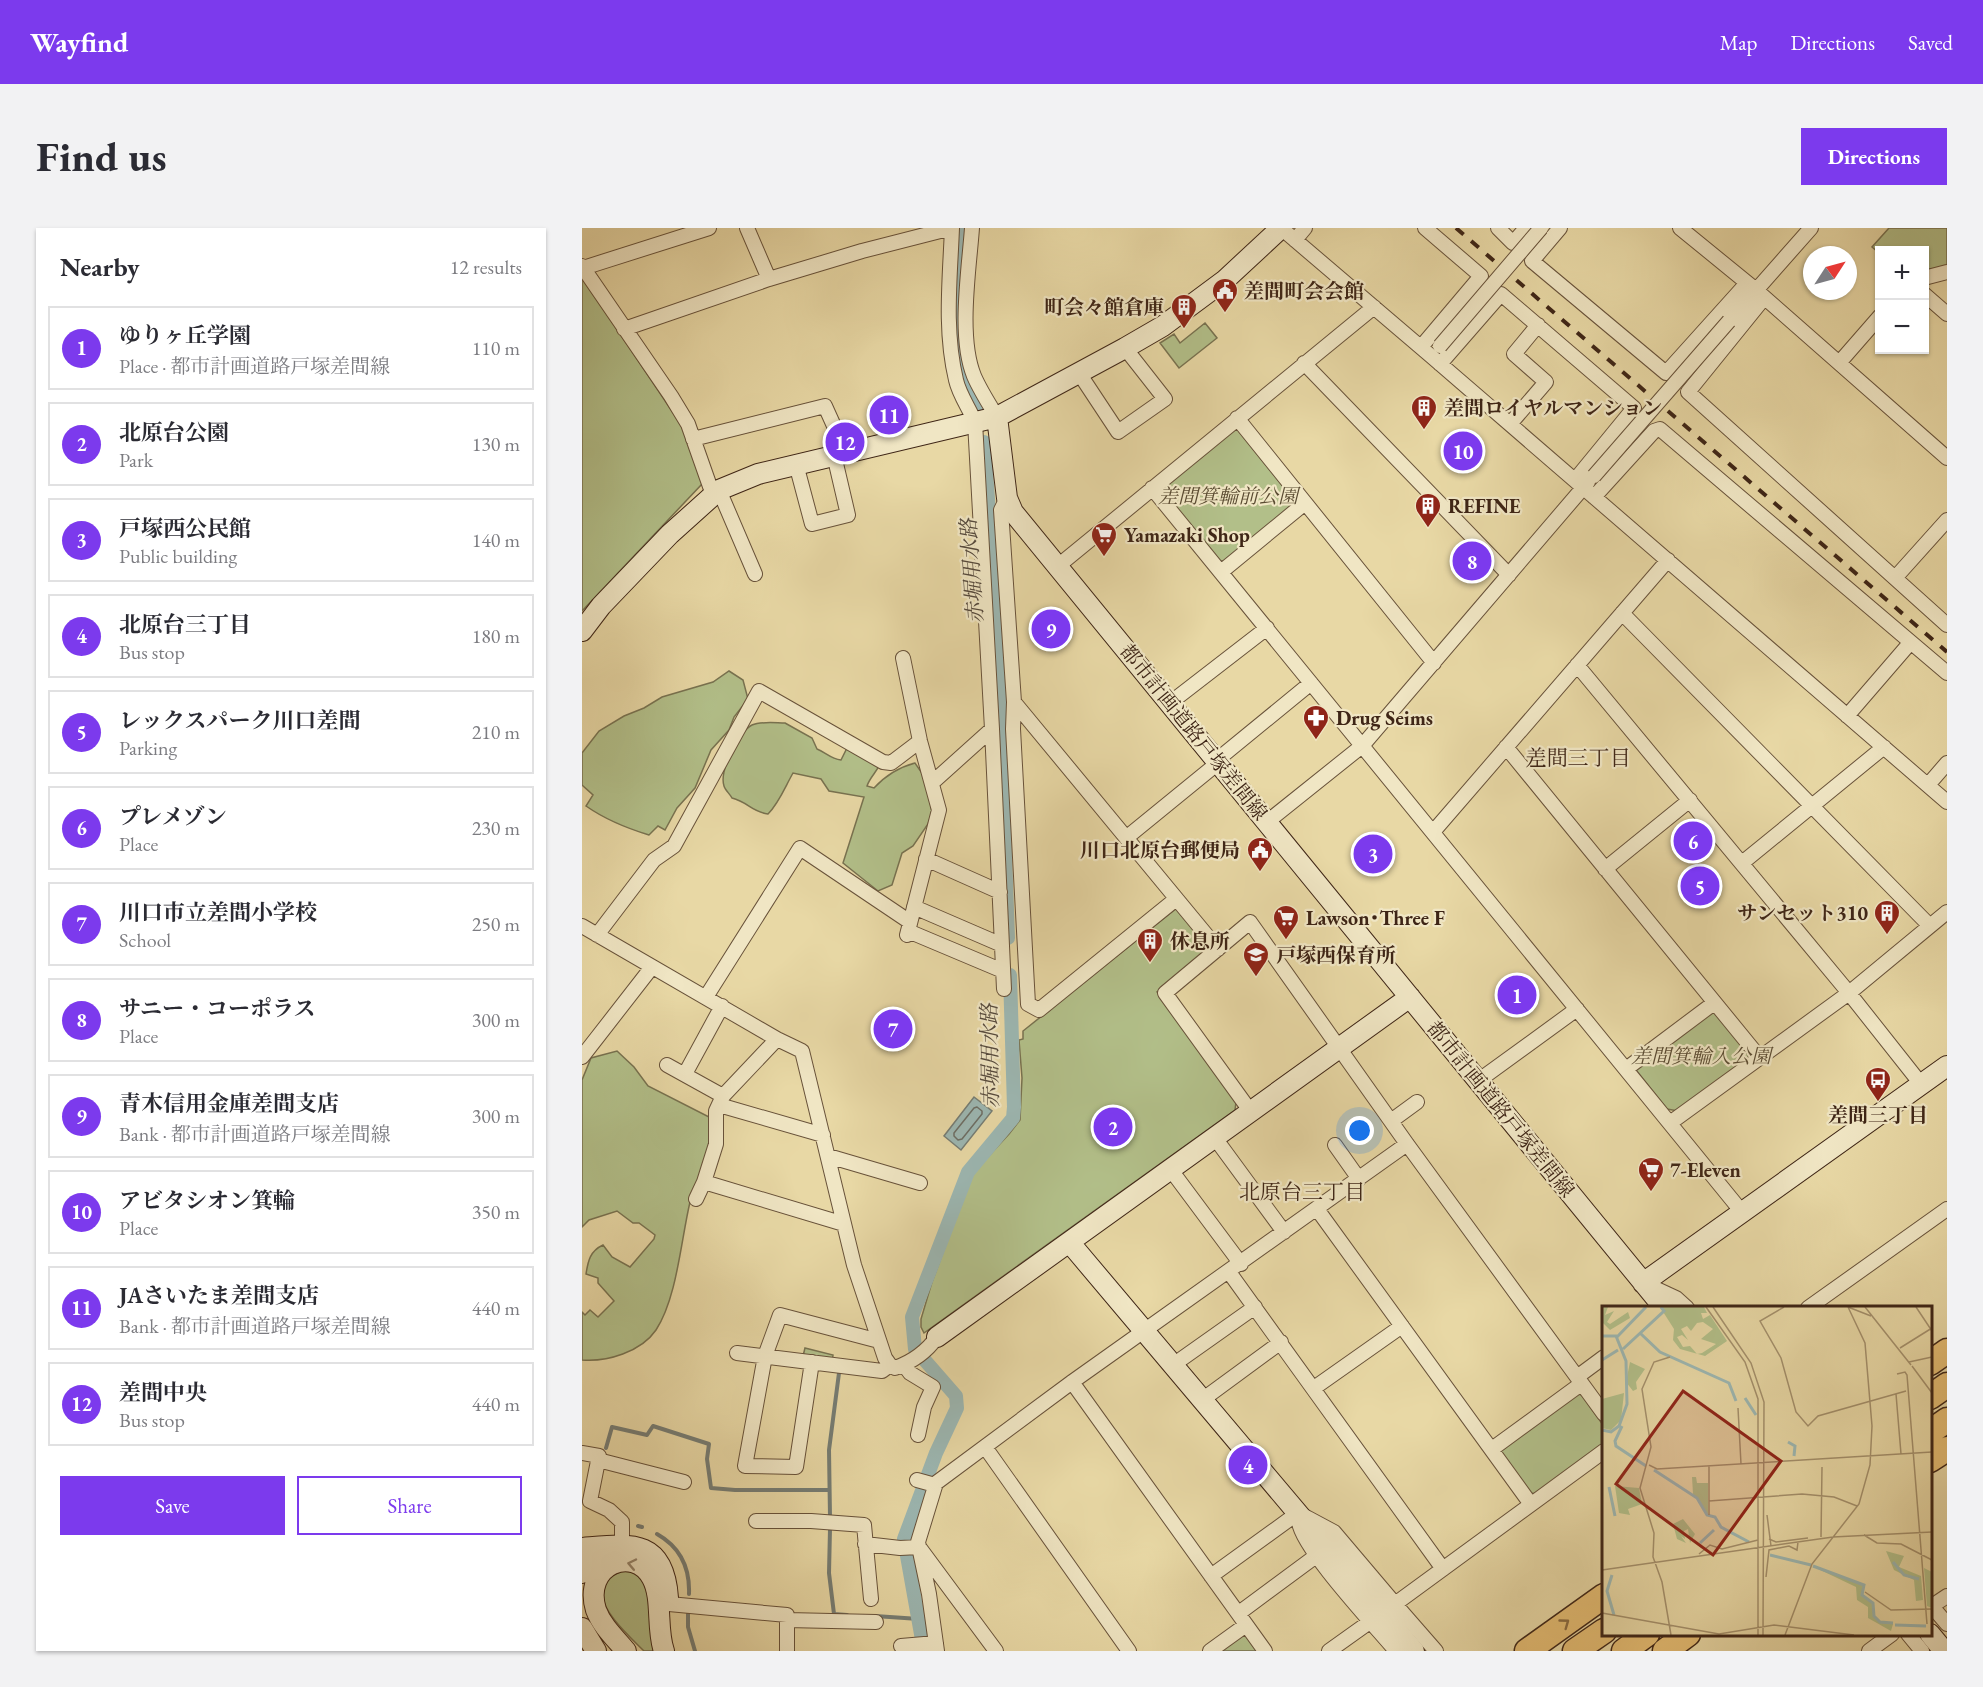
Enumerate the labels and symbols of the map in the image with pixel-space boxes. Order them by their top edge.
north arrow [1803,246,1857,300]
public building icon: 差間町会会館 [1210,276,1240,314]
place label: 差間町会会館 [1244,278,1364,304]
building icon: 町会々館倉庫 [1169,292,1199,330]
place label: 町会々館倉庫 [1044,294,1164,320]
pin: 11 [870,392,908,438]
building icon: 差間ロイヤルマンション [1409,393,1439,431]
place label: 差間ロイヤルマンション [1444,395,1662,421]
pin: 12 [826,420,864,464]
pin: 10 [1444,428,1482,474]
park label: 差間箕輪前公園 [1158,483,1301,509]
building icon: REFINE [1413,491,1443,529]
place label: REFINE [1448,493,1521,519]
water label: 赤堀用水路 [954,516,989,624]
supermarket icon: Yamazaki Shop [1089,520,1119,558]
place label: Yamazaki Shop [1124,522,1250,548]
pin: 8 [1452,538,1492,584]
pin: 9 [1032,606,1070,652]
street label: 都市計画道路戸塚差間線 [1115,638,1273,826]
pharmacy icon: Drug Seims [1301,703,1331,741]
place label: Drug Seims [1336,705,1433,731]
district label: 差間三丁目 [1526,744,1631,771]
pin: 6 [1674,818,1712,864]
pin: 3 [1354,832,1392,876]
public building icon: 川口北原台郵便局 [1245,835,1275,873]
place label: 川口北原台郵便局 [1080,837,1240,863]
pin: 5 [1680,864,1720,908]
building icon: サンセット310 [1872,898,1902,936]
place label: サンセット310 [1737,900,1868,926]
supermarket icon: Lawson･Three F [1271,903,1301,941]
place label: Lawson･Three F [1306,905,1445,931]
building icon: 休息所 [1135,926,1165,964]
place label: 休息所 [1170,928,1230,954]
school or university icon: 戸塚西保育所 [1241,940,1271,978]
place label: 戸塚西保育所 [1276,942,1396,968]
pin: 1 [1498,972,1536,1017]
water label: 赤堀用水路 [975,1001,1004,1109]
pin: 7 [874,1006,912,1052]
street label: 都市計画道路戸塚差間線 [1422,1015,1580,1203]
park label: 差間箕輪入公園 [1631,1043,1774,1069]
bus stop icon: 差間三丁目 [1863,1065,1893,1103]
place label: 差間三丁目 [1828,1102,1928,1128]
pin: 2 [1094,1104,1132,1150]
your location [1345,1116,1374,1145]
supermarket icon: 7-Eleven [1636,1155,1666,1193]
place label: 7-Eleven [1670,1157,1741,1183]
district label: 北原台三丁目 [1239,1178,1365,1205]
inset map [1602,1306,1932,1636]
pin: 4 [1228,1442,1268,1488]
one-way arrow [627,1558,637,1571]
one-way arrow [1558,1619,1569,1630]

